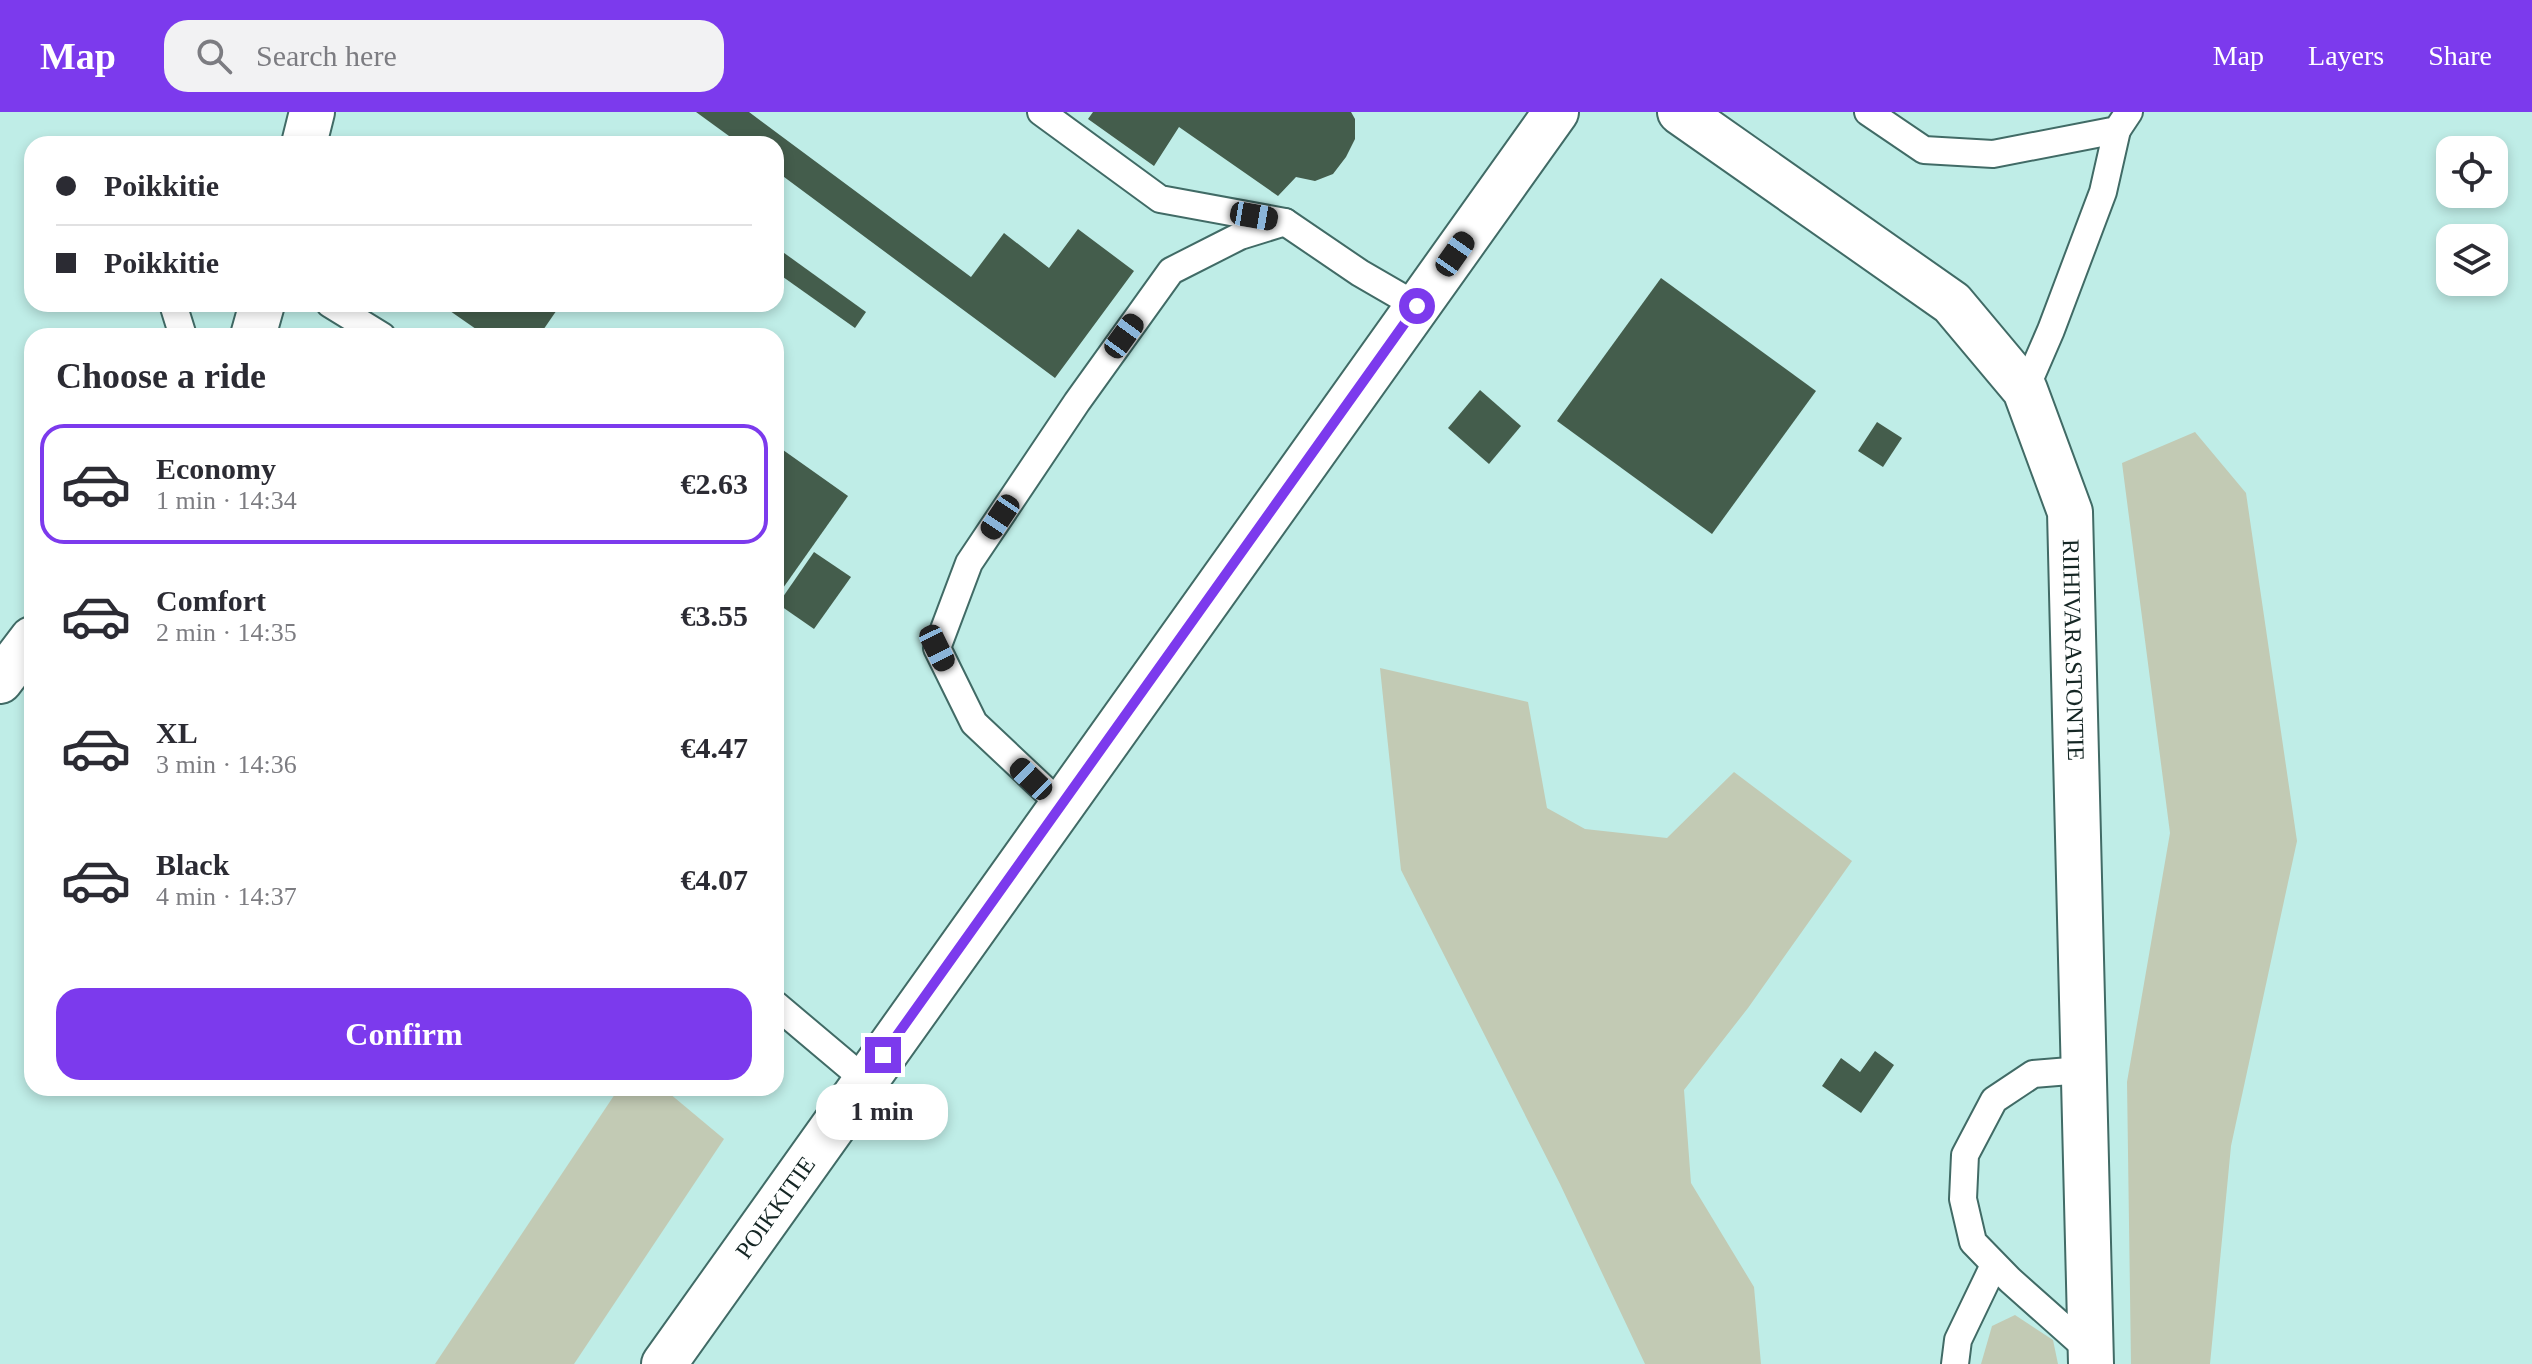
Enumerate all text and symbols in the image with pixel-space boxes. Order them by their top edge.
search box [164,20,724,92]
icon: search [192,34,236,78]
text: Map [40,35,116,77]
text: Search here [256,39,397,72]
text: Map [2213,40,2264,71]
text: Layers [2308,40,2384,71]
text: Share [2428,40,2492,71]
map controls [2436,136,2508,296]
button: locate [2436,136,2508,208]
text: Poikkitie [104,169,219,202]
car [1228,200,1280,232]
button: layers [2436,224,2508,296]
car [1431,227,1479,281]
text: Poikkitie [104,246,219,279]
route start [1399,288,1435,324]
car [1100,310,1148,362]
text: Choose a ride [56,356,266,396]
icon: car [60,448,132,520]
text: Economy [156,452,276,485]
text: €2.63 [681,467,748,500]
text: 1 min · 14:34 [156,486,297,515]
car [977,490,1023,544]
street label: RIIHIVARASTONTIE [2058,539,2089,761]
icon: car [60,580,132,652]
text: Comfort [156,584,266,617]
text: €3.55 [681,599,748,632]
text: 2 min · 14:35 [156,618,297,647]
car [916,621,958,675]
icon: car [60,712,132,784]
text: XL [156,716,198,749]
text: €4.47 [681,731,748,764]
text: 3 min · 14:36 [156,750,297,779]
car [1005,754,1057,804]
icon: car [60,844,132,916]
text: Black [156,848,229,881]
text: €4.07 [681,863,748,896]
text: 4 min · 14:37 [156,882,297,911]
button: Confirm [56,988,752,1080]
route end [865,1037,901,1073]
callout: 1 min [817,1083,949,1139]
text: 1 min [851,1097,913,1126]
street label: POIKKITIE [730,1152,820,1264]

